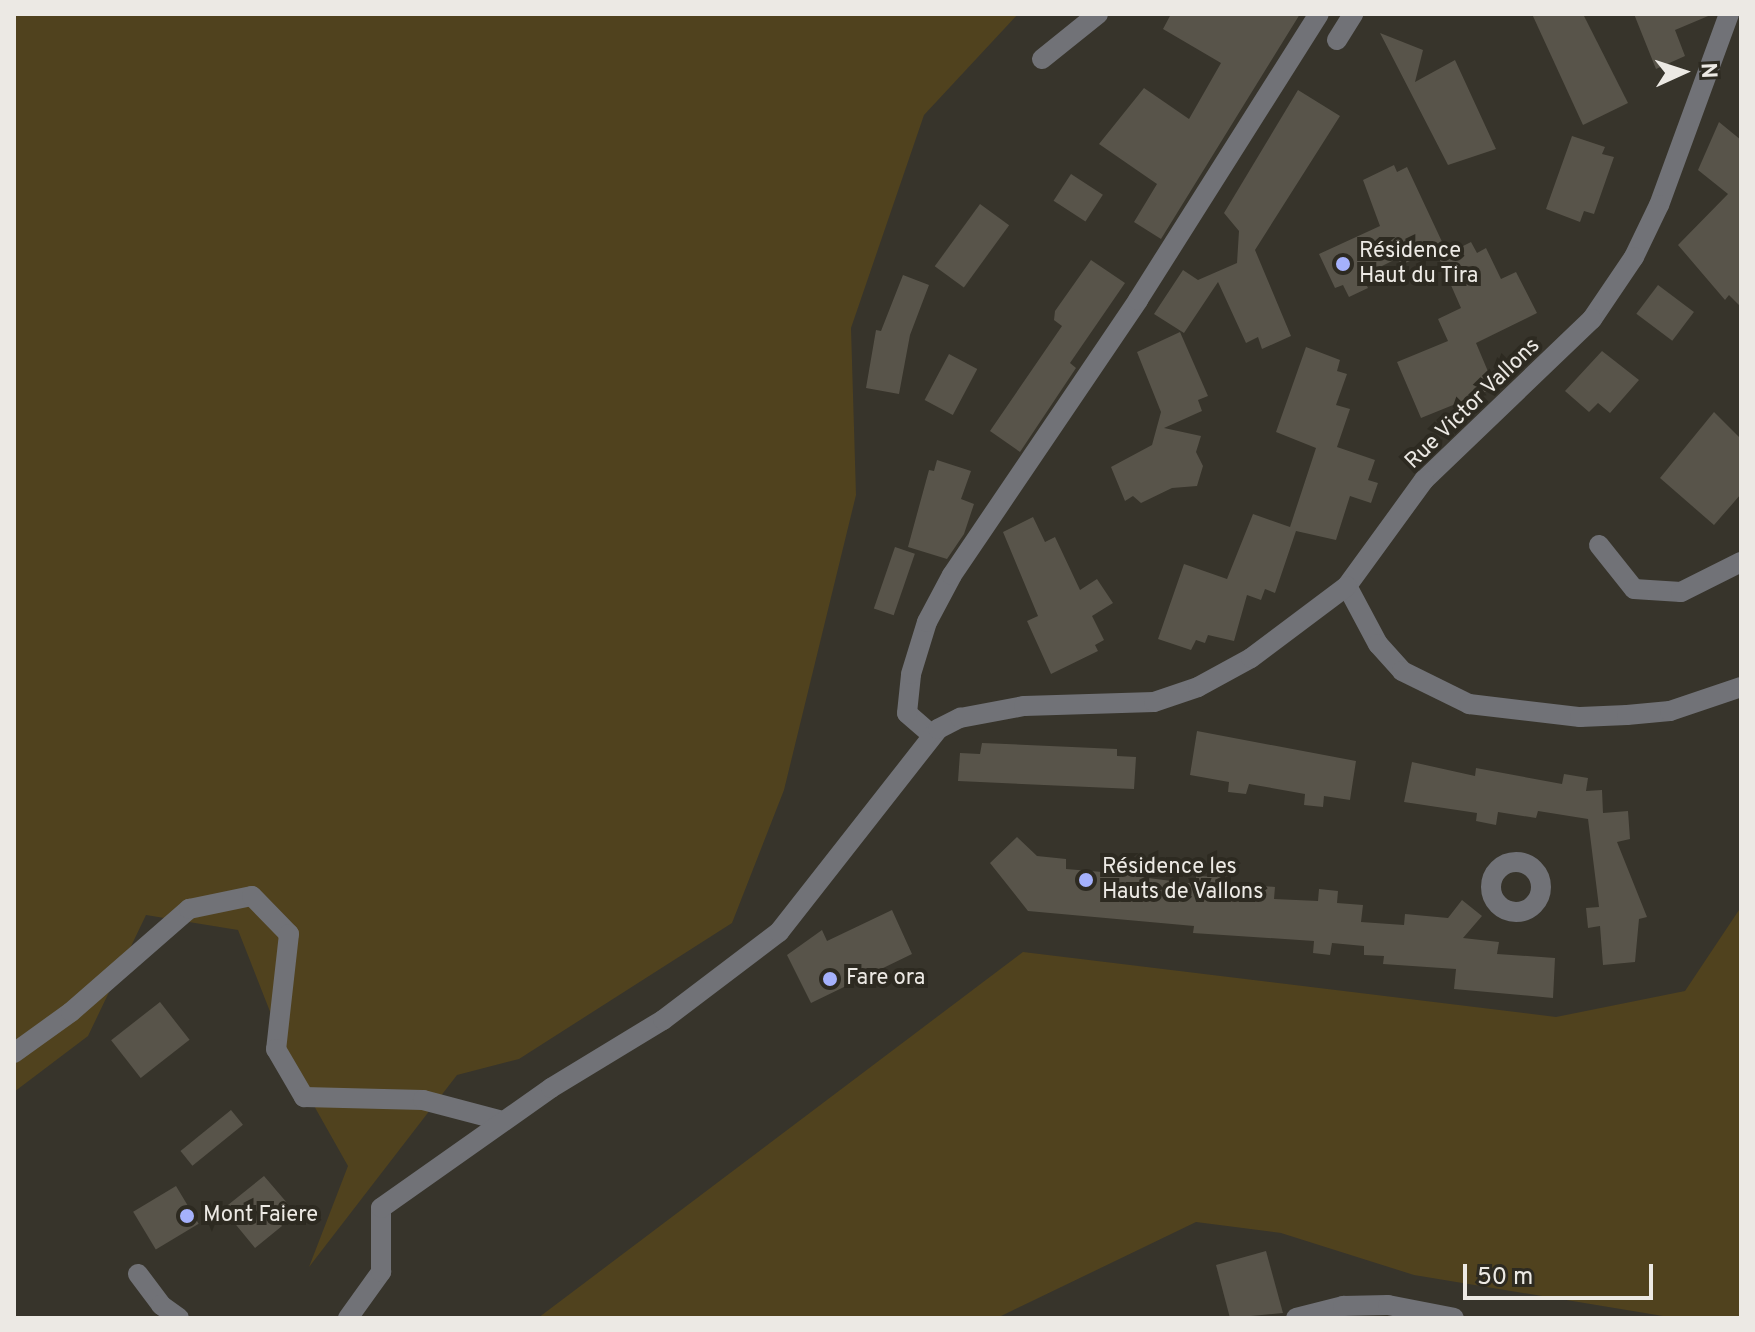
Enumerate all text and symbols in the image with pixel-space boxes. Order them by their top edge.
north arrow [1643,32,1723,112]
text: N [1694,62,1721,79]
place label: Résidence Haut du Tira [1359,238,1479,290]
marker: Résidence Haut du Tira [1334,255,1352,273]
street label: Rue Victor Vallons [1399,332,1547,476]
place label: Résidence les Hauts de Vallons [1102,854,1264,906]
marker: Résidence les Hauts de Vallons [1077,871,1095,889]
place label: Fare ora [846,966,925,992]
marker: Fare ora [821,970,839,988]
place label: Mont Faiere [203,1203,318,1229]
marker: Mont Faiere [178,1207,196,1225]
scale bar [1467,1248,1657,1298]
text: 50 m [1477,1263,1533,1293]

